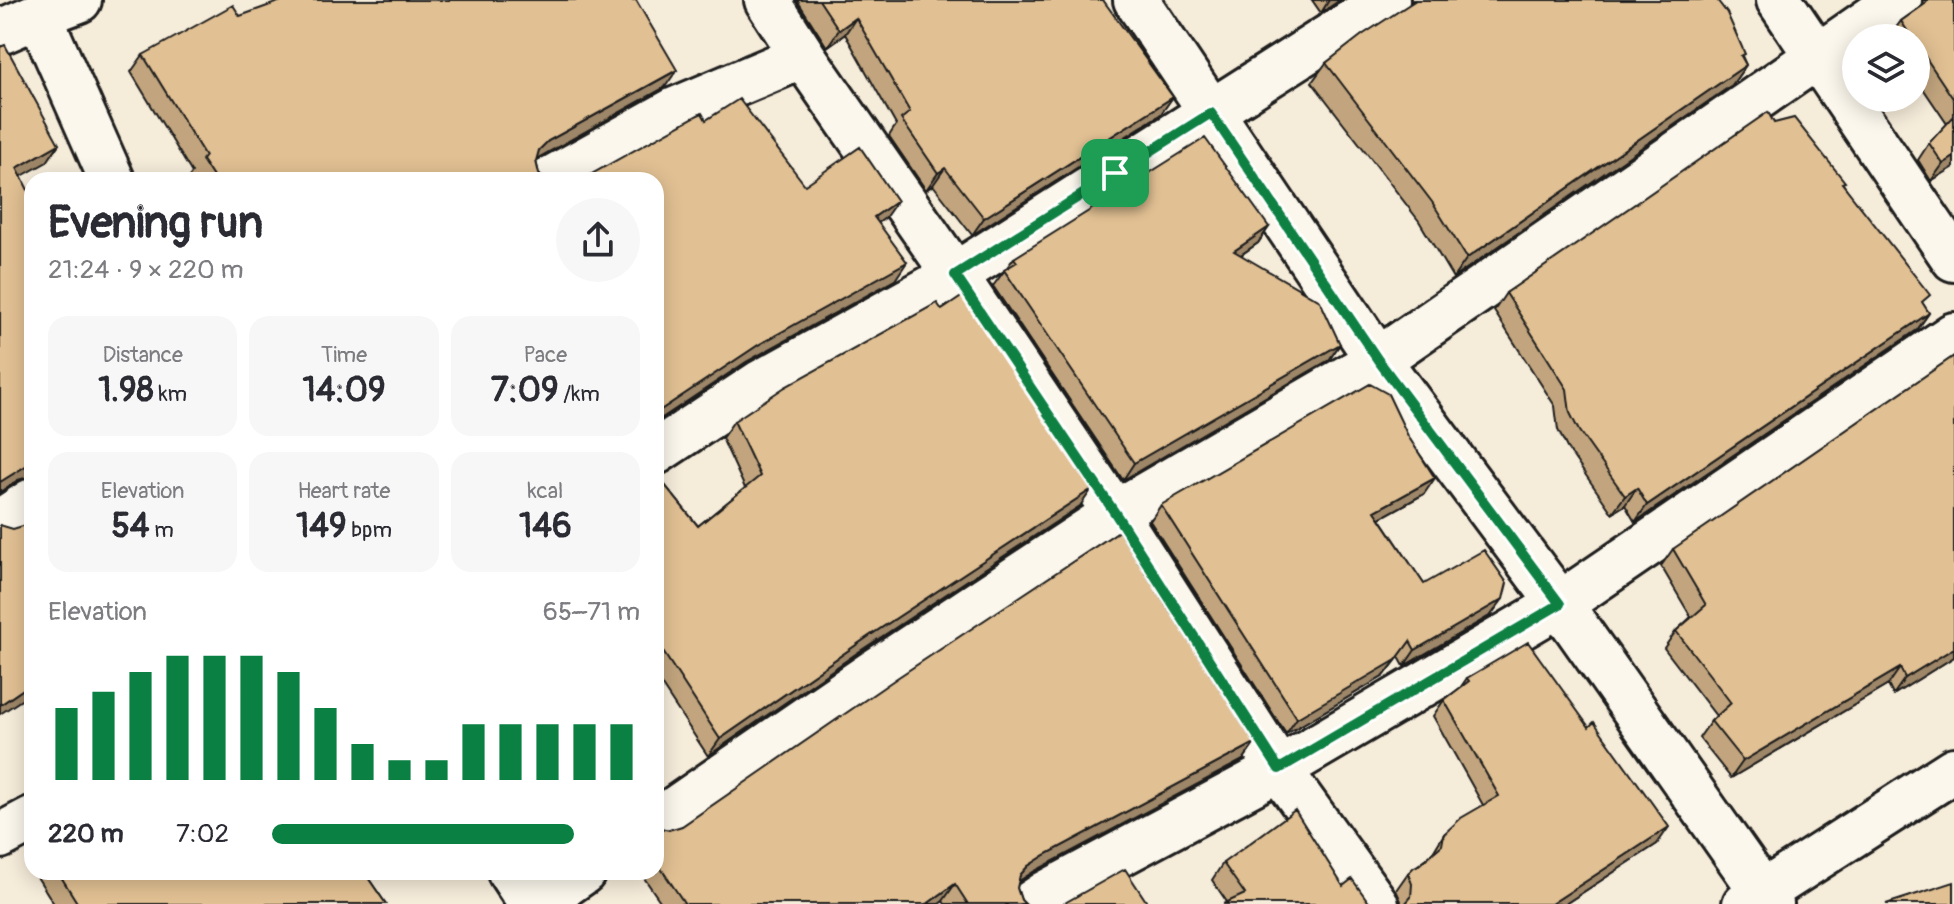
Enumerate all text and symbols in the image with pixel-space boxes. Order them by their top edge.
map controls [1842,24,1930,112]
button: layers [1842,24,1930,112]
pin [1081,139,1149,207]
icon: arrive [1093,151,1137,195]
text: Evening run [48,196,263,251]
button: share [556,198,640,282]
text: 21:24 · 9 × 220 m [48,254,243,286]
text: Distance [102,341,183,369]
text: Time [321,341,367,369]
text: Pace [524,341,567,369]
text: 1.98 [98,369,154,412]
text: 14:09 [303,369,385,412]
text: 7:09 [491,369,559,412]
text: km [154,380,187,408]
text: /km [559,380,600,408]
text: Elevation [101,477,185,505]
text: Heart rate [298,477,390,505]
text: kcal [527,477,563,505]
text: 54 [111,505,150,548]
text: 149 [296,505,347,548]
text: 146 [519,505,572,548]
text: m [150,516,174,544]
text: bpm [347,516,392,544]
text: Elevation [48,596,147,628]
text: 65–71 m [543,596,640,628]
text: 220 m [48,818,124,850]
text: 7:02 [176,818,229,850]

